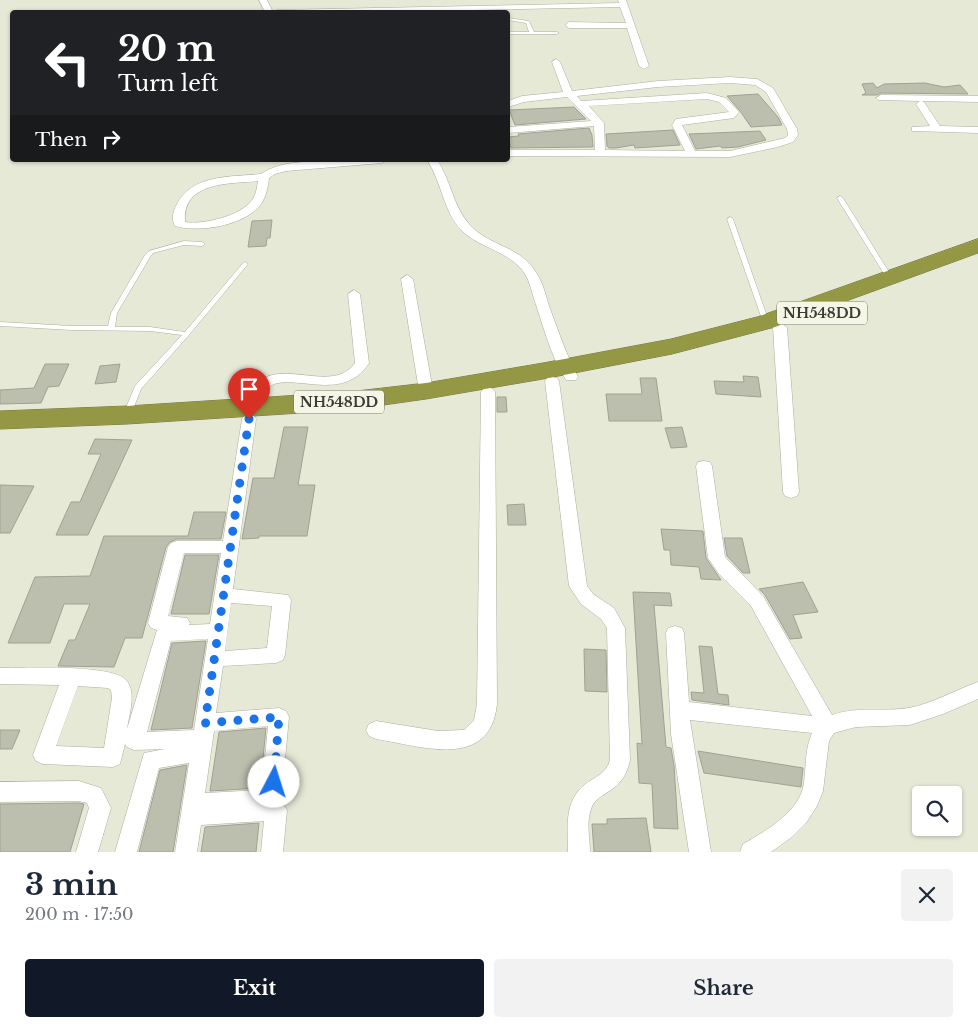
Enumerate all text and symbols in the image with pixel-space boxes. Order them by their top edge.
text: 20 m [118,27,215,70]
icon: left [35,30,100,95]
text: Turn left [118,70,218,97]
icon: right [97,125,125,153]
text: Then [35,128,87,151]
road number: NH548DD [777,302,867,324]
pin [228,368,270,419]
icon: arrive [235,375,263,403]
road number: NH548DD [294,391,384,414]
position arrow [247,755,299,807]
map controls [912,786,962,836]
button: search [912,786,962,836]
text: 3 min [25,866,118,903]
button: close [901,869,953,921]
text: 200 m · 17:50 [25,904,133,924]
button: Exit [25,959,484,1017]
button: Share [494,959,953,1017]

